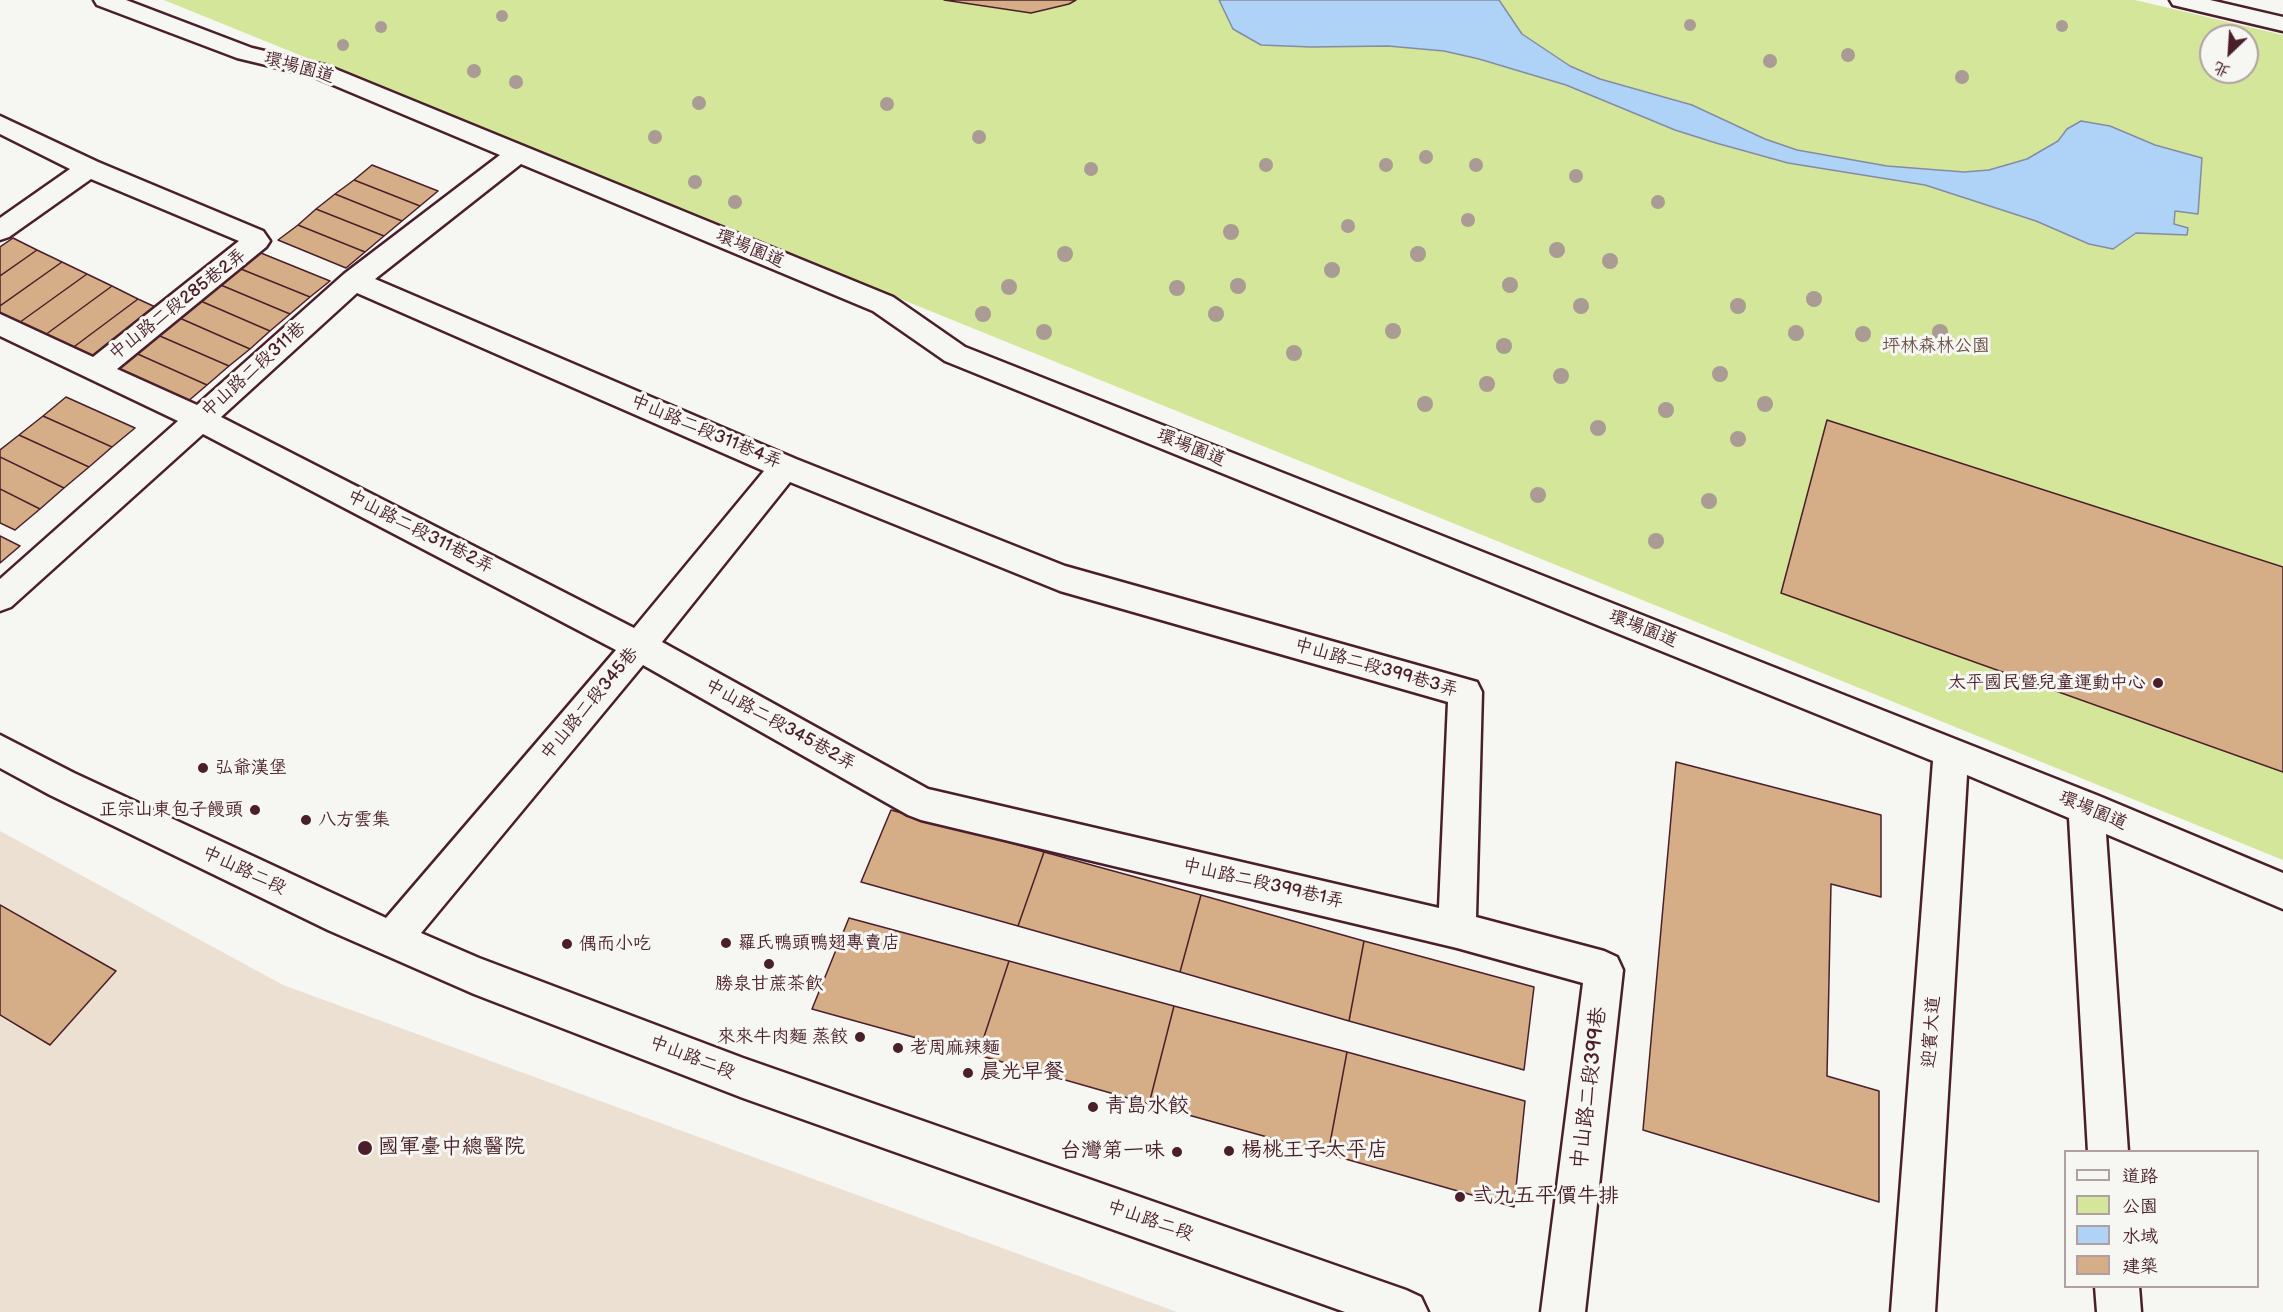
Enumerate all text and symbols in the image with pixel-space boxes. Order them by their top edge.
north arrow [2199,24,2259,84]
street label: 環場園道 [261,48,337,88]
text: 北 [2211,57,2233,81]
street label: 環場園道 [713,225,787,273]
street label: 中山路二段285巷2弄 [105,245,251,365]
street label: 中山路二段311巷 [197,317,311,423]
park label: 坪林森林公園 [1882,335,1990,357]
street label: 中山路二段311巷4弄 [627,390,785,474]
street label: 環場園道 [1154,425,1228,471]
street label: 中山路二段311巷2弄 [343,486,497,578]
street label: 環場園道 [1606,606,1680,652]
street label: 中山路二段399巷3弄 [1292,634,1460,702]
street label: 中山路二段345巷 [537,643,643,765]
place label: 太平國民暨兒童運動中心 [1948,672,2146,694]
street label: 中山路二段345巷2弄 [701,675,859,775]
marker: 太平國民暨兒童運動中心 [2151,676,2165,690]
place label: 弘爺漢堡 [215,757,287,779]
marker: 弘爺漢堡 [196,761,210,775]
street label: 環場園道 [2056,787,2130,835]
place label: 正宗山東包子饅頭 [99,799,243,821]
marker: 正宗山東包子饅頭 [248,803,262,817]
place label: 八方雲集 [318,809,390,831]
marker: 八方雲集 [299,813,313,827]
street label: 中山路二段 [199,842,289,900]
street label: 中山路二段399巷1弄 [1180,855,1346,913]
place label: 羅氏鴨頭鴨翅專賣店 [738,932,900,954]
place label: 偶而小吃 [579,933,651,955]
marker: 羅氏鴨頭鴨翅專賣店 [719,936,733,950]
marker: 偶而小吃 [560,937,574,951]
marker: 勝泉甘蔗茶飲 [762,957,776,971]
place label: 勝泉甘蔗茶飲 [715,973,823,995]
street label: 迎賓大道 [1919,995,1945,1069]
street label: 中山路二段399巷 [1568,1005,1612,1171]
place label: 來來牛肉麵 蒸餃 [717,1026,848,1048]
marker: 來來牛肉麵 蒸餃 [853,1030,867,1044]
street label: 中山路二段 [646,1032,738,1084]
place label: 老周麻辣麵 [910,1037,1000,1059]
marker: 老周麻辣麵 [891,1041,905,1055]
place label: 晨光早餐 [980,1060,1064,1086]
marker: 晨光早餐 [961,1066,975,1080]
place label: 青島水餃 [1105,1094,1189,1120]
marker: 青島水餃 [1086,1100,1100,1114]
place label: 國軍臺中總醫院 [378,1135,525,1161]
place label: 楊桃王子太平店 [1241,1138,1388,1164]
marker: 國軍臺中總醫院 [356,1139,374,1157]
place label: 台灣第一味 [1060,1139,1165,1165]
marker: 楊桃王子太平店 [1222,1144,1236,1158]
marker: 台灣第一味 [1170,1145,1184,1159]
legend [2064,1150,2259,1288]
text: 道路 [2122,1166,2158,1187]
place label: 弎九五平價牛排 [1472,1184,1619,1210]
marker: 弎九五平價牛排 [1453,1190,1467,1204]
street label: 中山路二段 [1104,1196,1196,1246]
text: 公園 [2122,1196,2158,1217]
text: 水域 [2122,1226,2158,1247]
text: 建築 [2122,1256,2158,1277]

